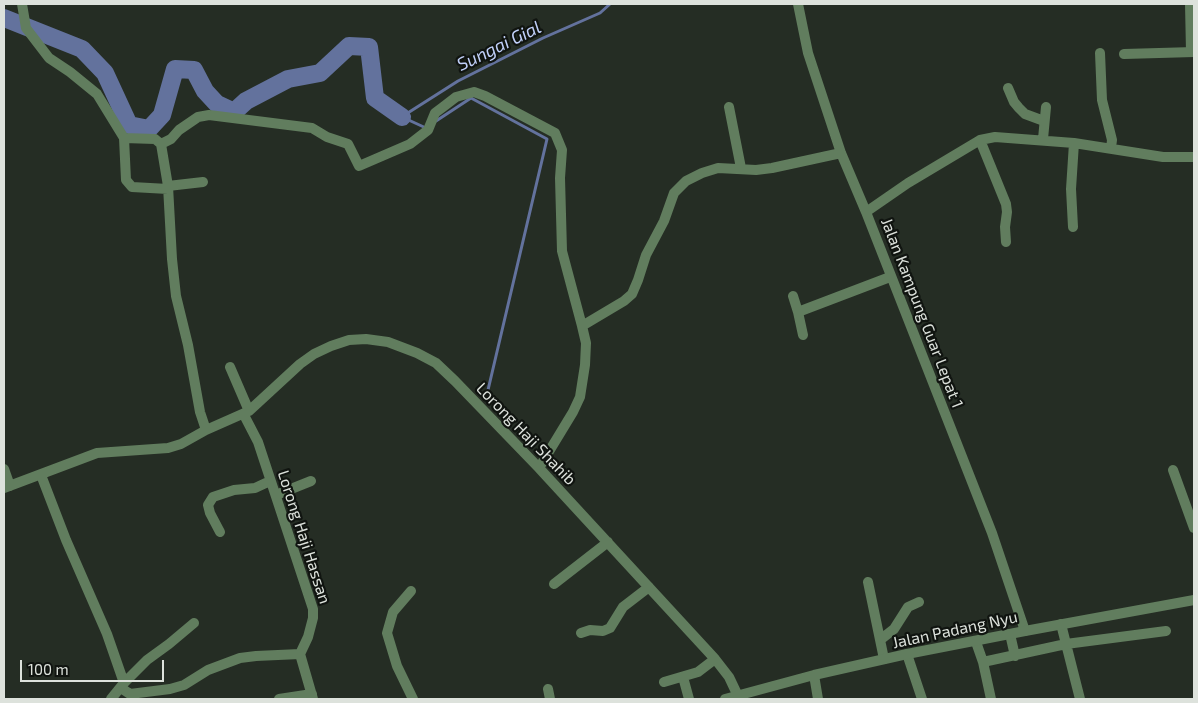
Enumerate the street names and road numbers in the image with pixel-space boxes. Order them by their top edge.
street label: Jalan Kampung Guar Lepat 1 [877,215,967,411]
street label: Lorong Haji Shahib [472,379,580,489]
street label: Lorong Haji Hassan [273,468,335,606]
street label: Jalan Padang Nyu [891,607,1019,653]

